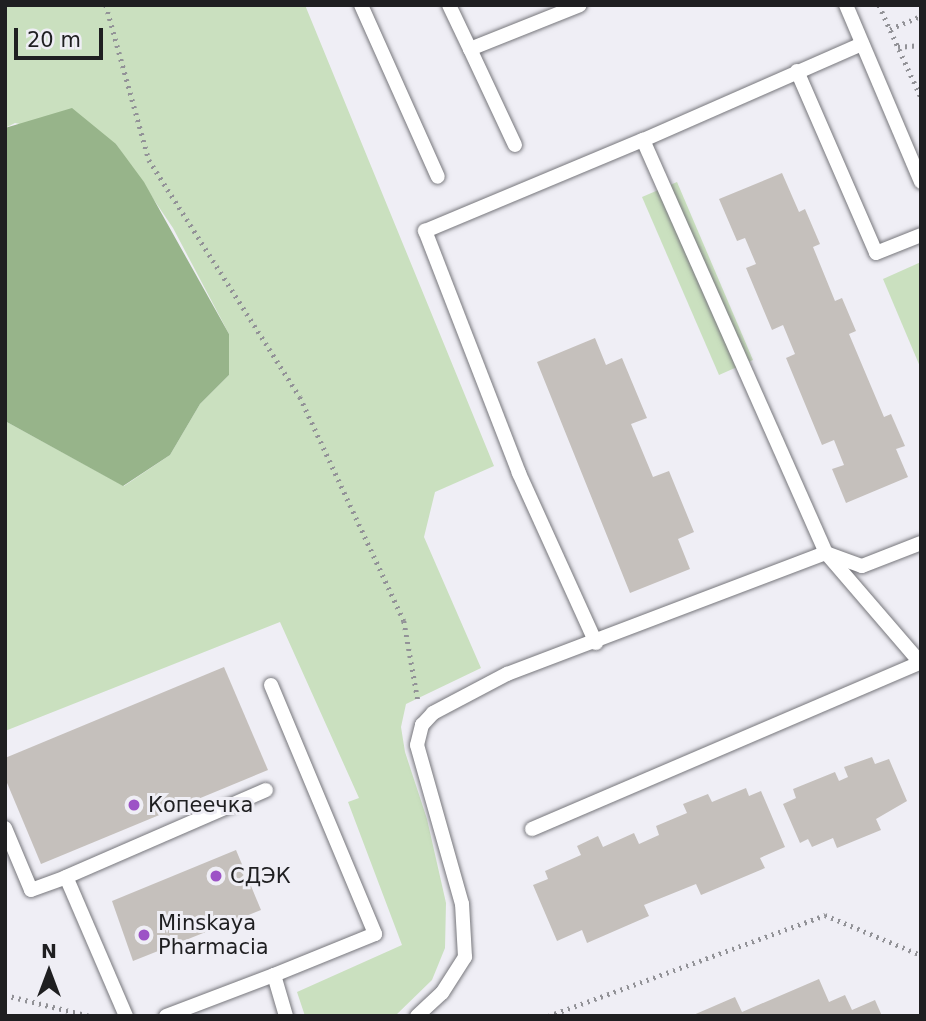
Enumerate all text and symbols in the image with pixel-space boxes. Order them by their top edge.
scale bar [18,14,107,58]
text: 20 m [27,28,81,52]
place label: Копеечка [148,792,253,818]
marker: Копеечка [126,797,142,813]
place label: СДЭК [230,863,291,889]
marker: СДЭК [208,868,224,884]
place label: Minskaya Pharmacia [158,910,269,960]
marker: Minskaya Pharmacia [136,927,152,943]
north arrow [14,937,84,1007]
text: N [41,940,57,962]

